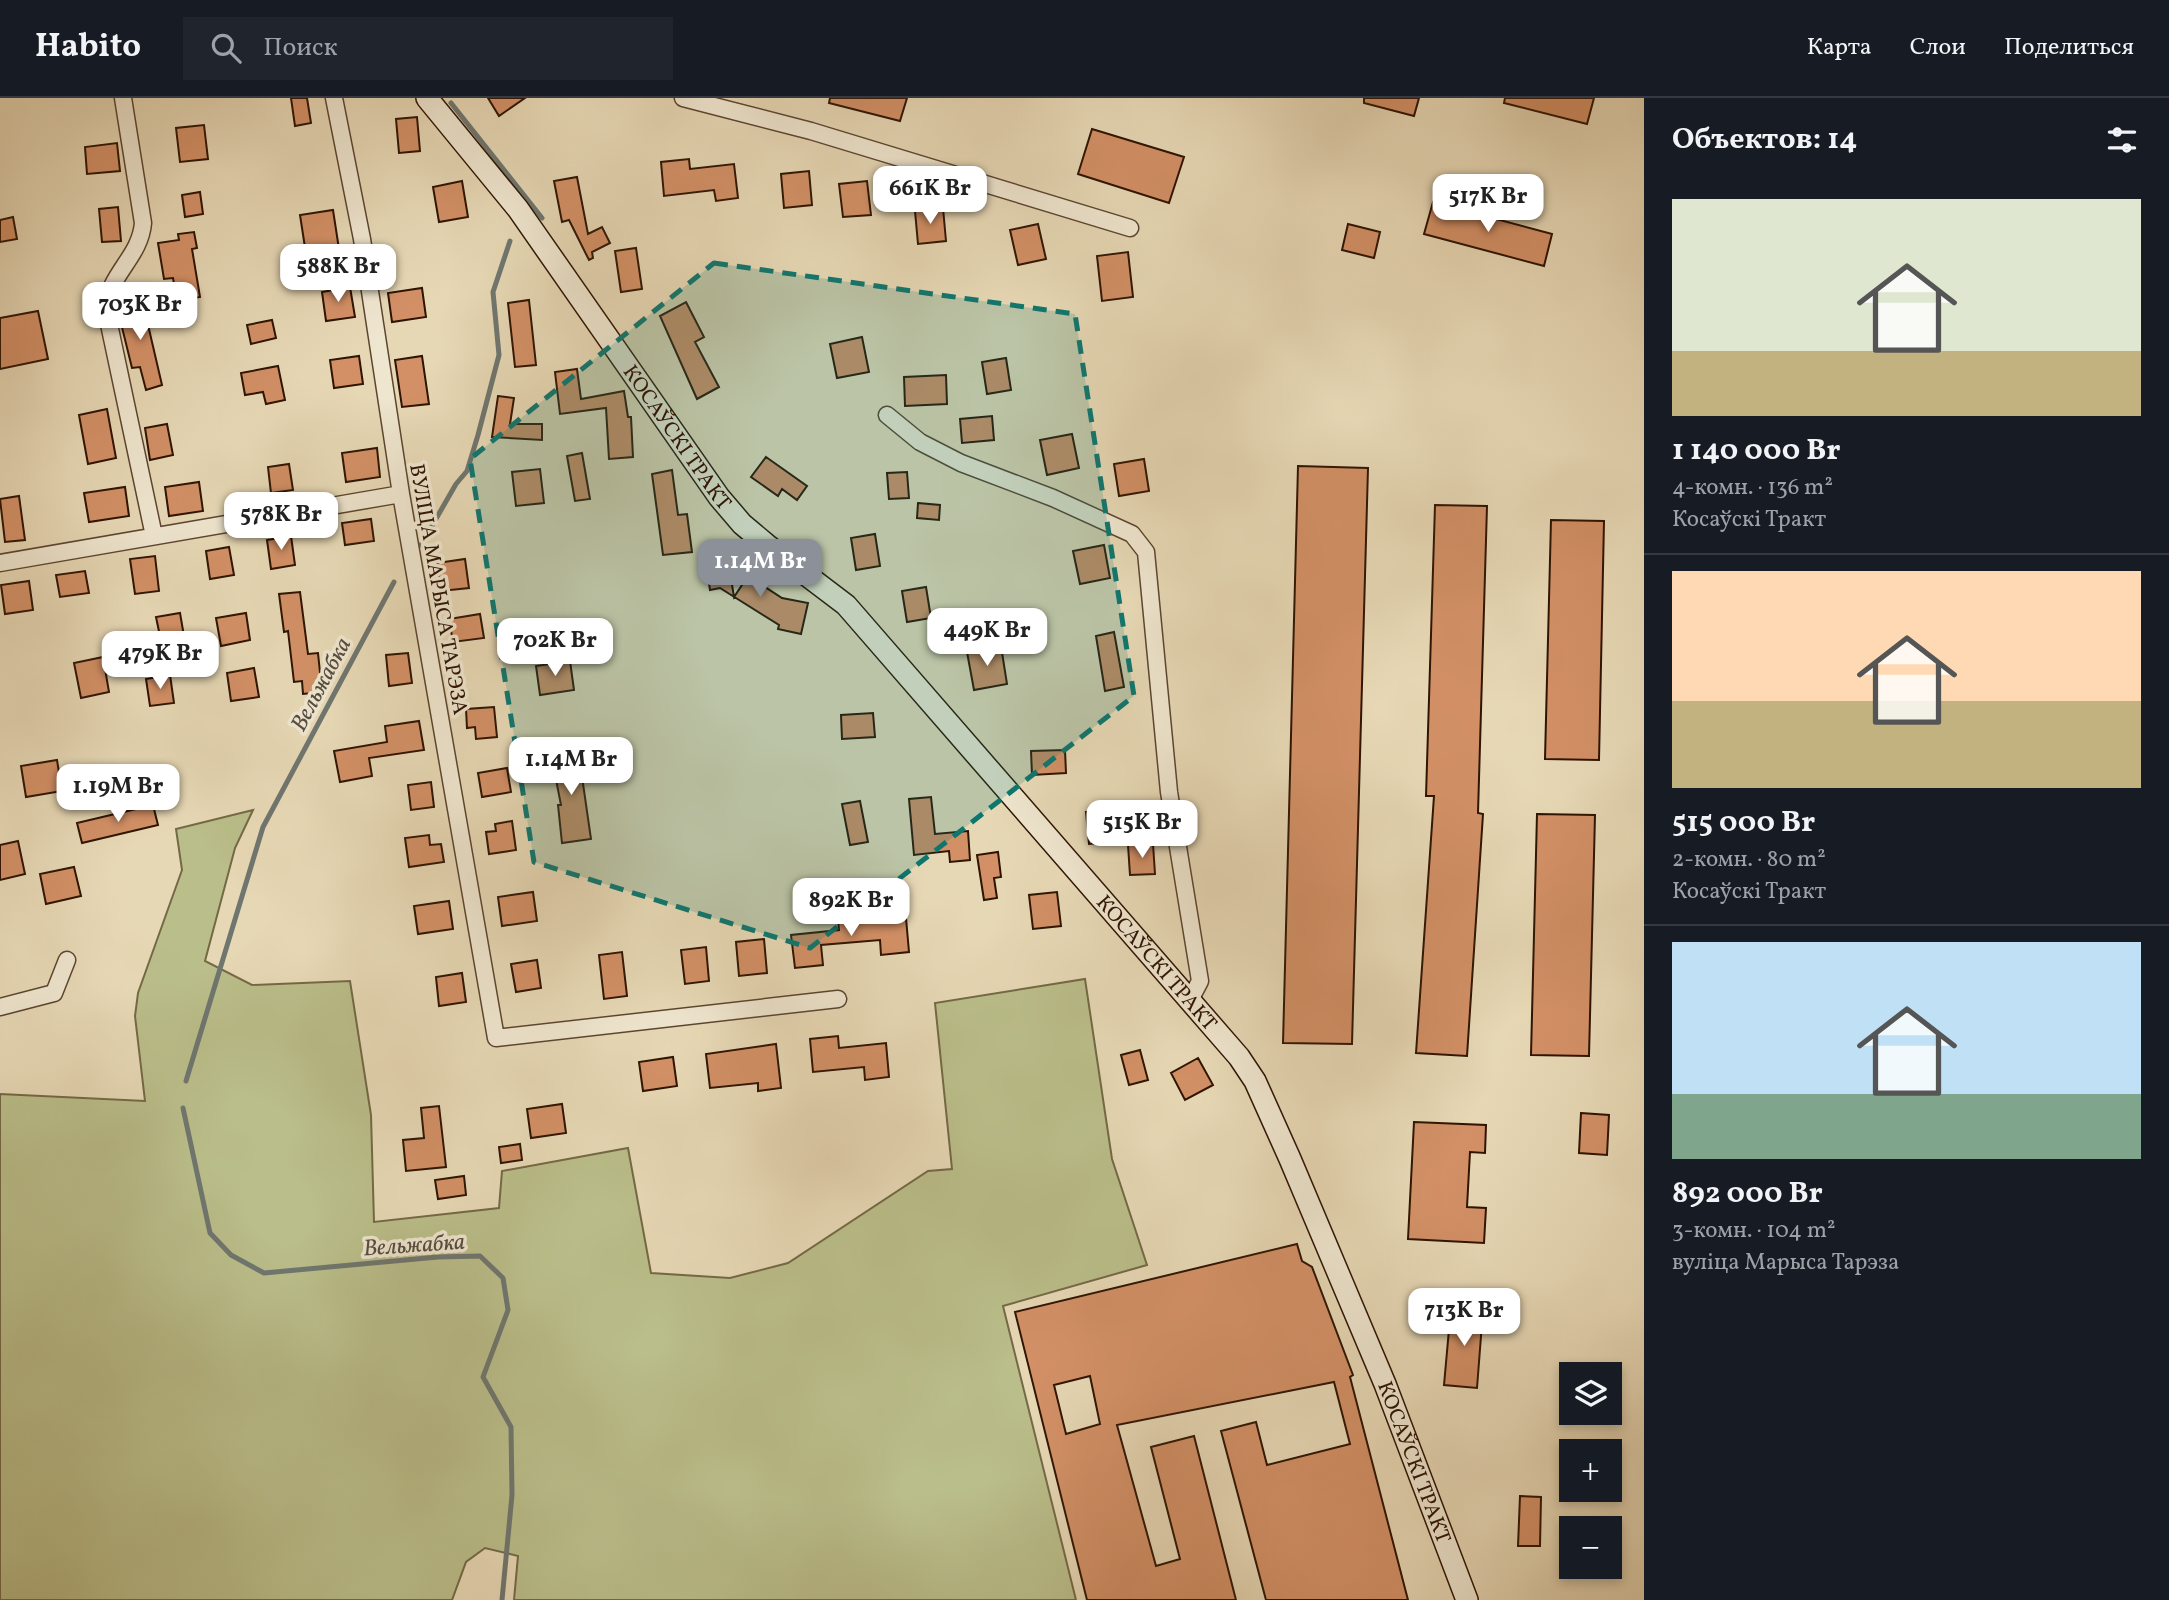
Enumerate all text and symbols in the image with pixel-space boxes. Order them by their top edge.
search box [183,17,673,80]
text: Habito [35,25,141,71]
icon: search [207,29,245,67]
text: Поиск [263,30,338,66]
text: Карта [1807,31,1872,65]
text: Слои [1910,31,1966,65]
text: Поделиться [2004,31,2134,65]
text: Объектов: 14 [1672,119,1857,161]
icon: filters [2103,121,2141,159]
pin: 661K Br [865,166,995,226]
text: 661K Br [889,173,971,205]
pin: 517K Br [1423,174,1553,234]
text: 517K Br [1449,181,1527,213]
pin: 588K Br [273,244,403,304]
icon: home [1844,245,1970,371]
text: 588K Br [296,251,380,283]
pin: 703K Br [75,282,205,342]
text: 703K Br [98,289,182,321]
street label: КОСАЎСКІ ТРАКТ [615,360,737,517]
text: 1 140 000 Br [1672,430,1841,472]
street label: ВУЛІЦА МАРЫСА ТАРЭЗА [401,461,474,717]
text: 4-комн. · 136 m² [1672,472,1833,504]
pin: 578K Br [216,492,346,552]
text: 578K Br [240,499,322,531]
text: Косаўскі Тракт [1672,504,1826,536]
pin: 1.14M Br [688,540,832,599]
text: 1.14M Br [714,546,806,578]
pin: 449K Br [922,608,1052,668]
text: 449K Br [943,615,1031,647]
icon: home [1844,617,1970,743]
pin: 702K Br [490,618,620,678]
text: 702K Br [513,625,597,657]
pin: 479K Br [95,632,225,691]
water label: Вельжабка [284,632,360,737]
text: 479K Br [118,638,202,670]
pin: 1.14M Br [499,738,643,797]
text: 1.14M Br [525,744,617,776]
pin: 1.19M Br [46,764,190,824]
text: 1.19M Br [73,771,163,803]
pin: 515K Br [1077,800,1207,860]
text: 515 000 Br [1672,802,1815,844]
text: 515K Br [1103,807,1181,839]
text: 2-комн. · 80 m² [1672,844,1826,876]
text: Косаўскі Тракт [1672,876,1826,908]
pin: 892K Br [786,878,916,938]
text: 892K Br [809,885,893,917]
street label: КОСАЎСКІ ТРАКТ [1089,889,1223,1038]
icon: home [1844,988,1970,1114]
text: 892 000 Br [1672,1173,1823,1215]
text: 3-комн. · 104 m² [1672,1215,1836,1247]
water label: Вельжабка [362,1226,466,1266]
text: вуліца Марыса Тарэза [1672,1247,1899,1279]
pin: 713K Br [1399,1288,1529,1348]
text: 713K Br [1424,1295,1504,1327]
map controls [1559,1362,1622,1579]
button: layers [1559,1362,1622,1425]
street label: КОСАЎСКІ ТРАКТ [1369,1377,1457,1548]
button: + [1559,1439,1622,1502]
button: − [1559,1516,1622,1579]

